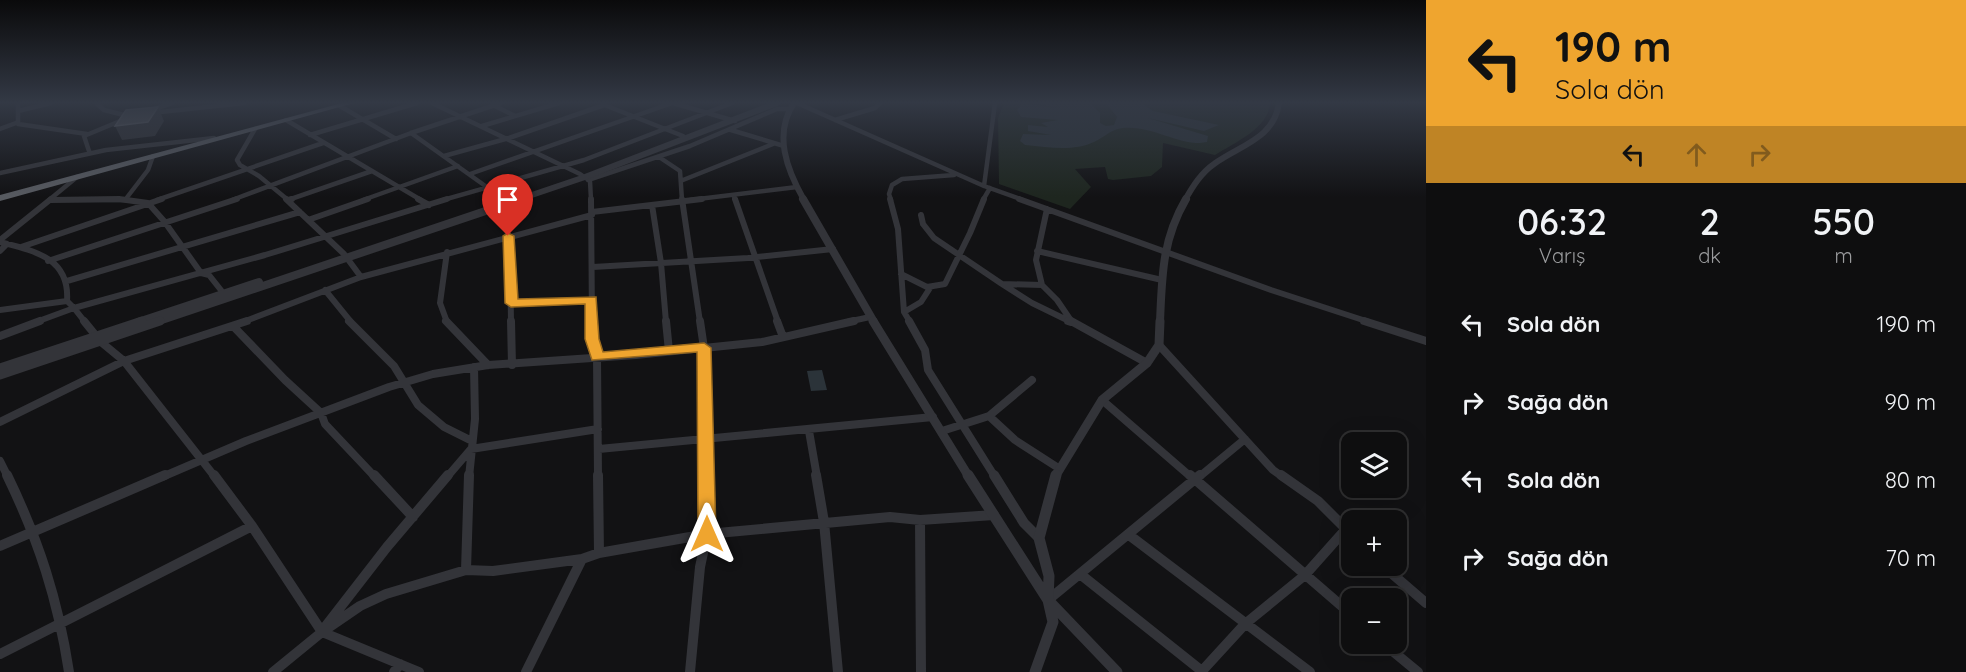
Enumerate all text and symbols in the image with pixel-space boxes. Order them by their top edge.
text: 190 m [1555,20,1671,73]
icon: left [1456,24,1534,102]
text: Sola dön [1555,72,1665,106]
icon: left [1617,138,1650,171]
icon: ahead [1680,138,1713,171]
icon: right [1743,138,1776,171]
pin [482,174,533,236]
icon: arrive [491,183,524,216]
text: 06:32 [1517,199,1607,244]
text: 2 [1699,199,1720,244]
text: 550 [1812,199,1875,244]
text: Varış [1539,243,1585,268]
text: dk [1698,243,1721,268]
text: m [1834,243,1853,268]
icon: left [1456,308,1489,341]
text: Sola dön [1507,310,1600,338]
text: 190 m [1876,310,1936,338]
icon: right [1456,386,1489,419]
text: Sağa dön [1507,388,1609,416]
text: 90 m [1885,388,1936,416]
map controls [1341,432,1407,654]
button: layers [1341,432,1407,498]
icon: left [1456,464,1489,497]
text: Sola dön [1507,466,1600,494]
text: 80 m [1885,466,1936,494]
position arrow [675,502,739,566]
button: + [1341,510,1407,576]
icon: right [1456,542,1489,575]
text: Sağa dön [1507,544,1609,572]
text: 70 m [1886,544,1936,572]
button: − [1341,588,1407,654]

